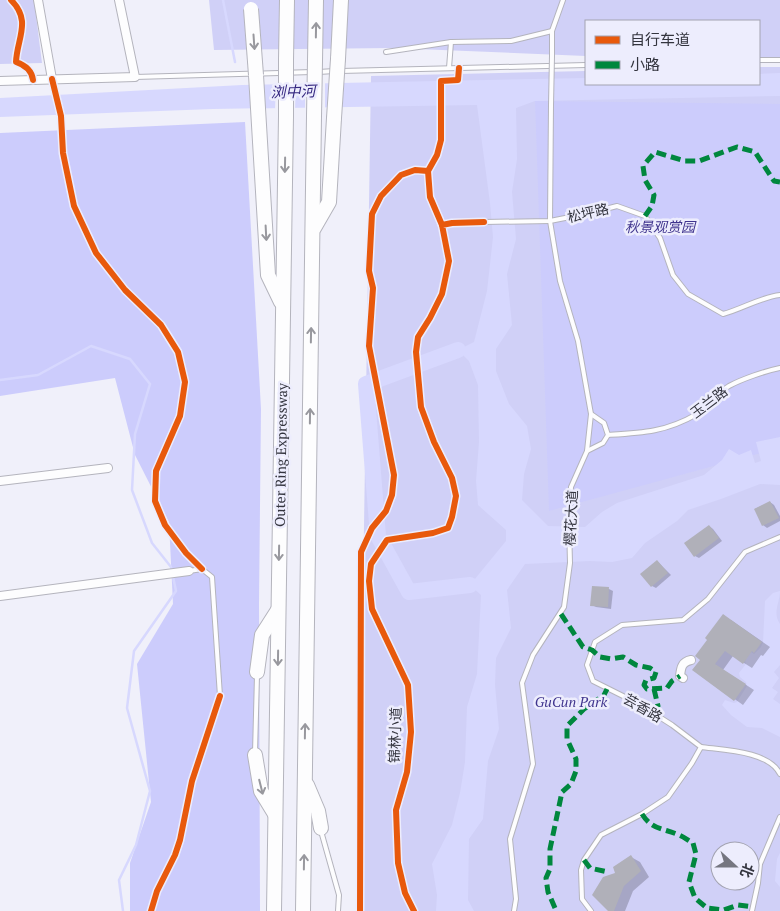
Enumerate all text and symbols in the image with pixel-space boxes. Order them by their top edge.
legend [585,20,760,85]
one-way arrow [311,23,321,39]
text: 自行车道 [630,29,690,49]
one-way arrow [249,33,259,49]
text: 小路 [630,54,660,74]
water label: 浏中河 [270,80,319,102]
one-way arrow [280,156,290,173]
street label: 松坪路 [565,199,610,226]
park label: 秋景观赏园 [625,217,697,236]
one-way arrow [262,225,271,241]
one-way arrow [306,327,316,343]
street label: 玉兰路 [686,381,731,422]
street label: Outer Ring Expressway [270,382,291,527]
one-way arrow [305,408,315,424]
street label: 樱花大道 [560,490,581,546]
one-way arrow [274,544,284,561]
one-way arrow [273,650,282,666]
street label: 芸香路 [620,689,666,726]
park label: GuCun Park [535,692,607,711]
street label: 锦林小道 [384,707,405,763]
one-way arrow [301,723,310,739]
one-way arrow [257,778,266,794]
north arrow [710,841,760,891]
one-way arrow [299,855,308,871]
text: 北 [736,861,759,881]

